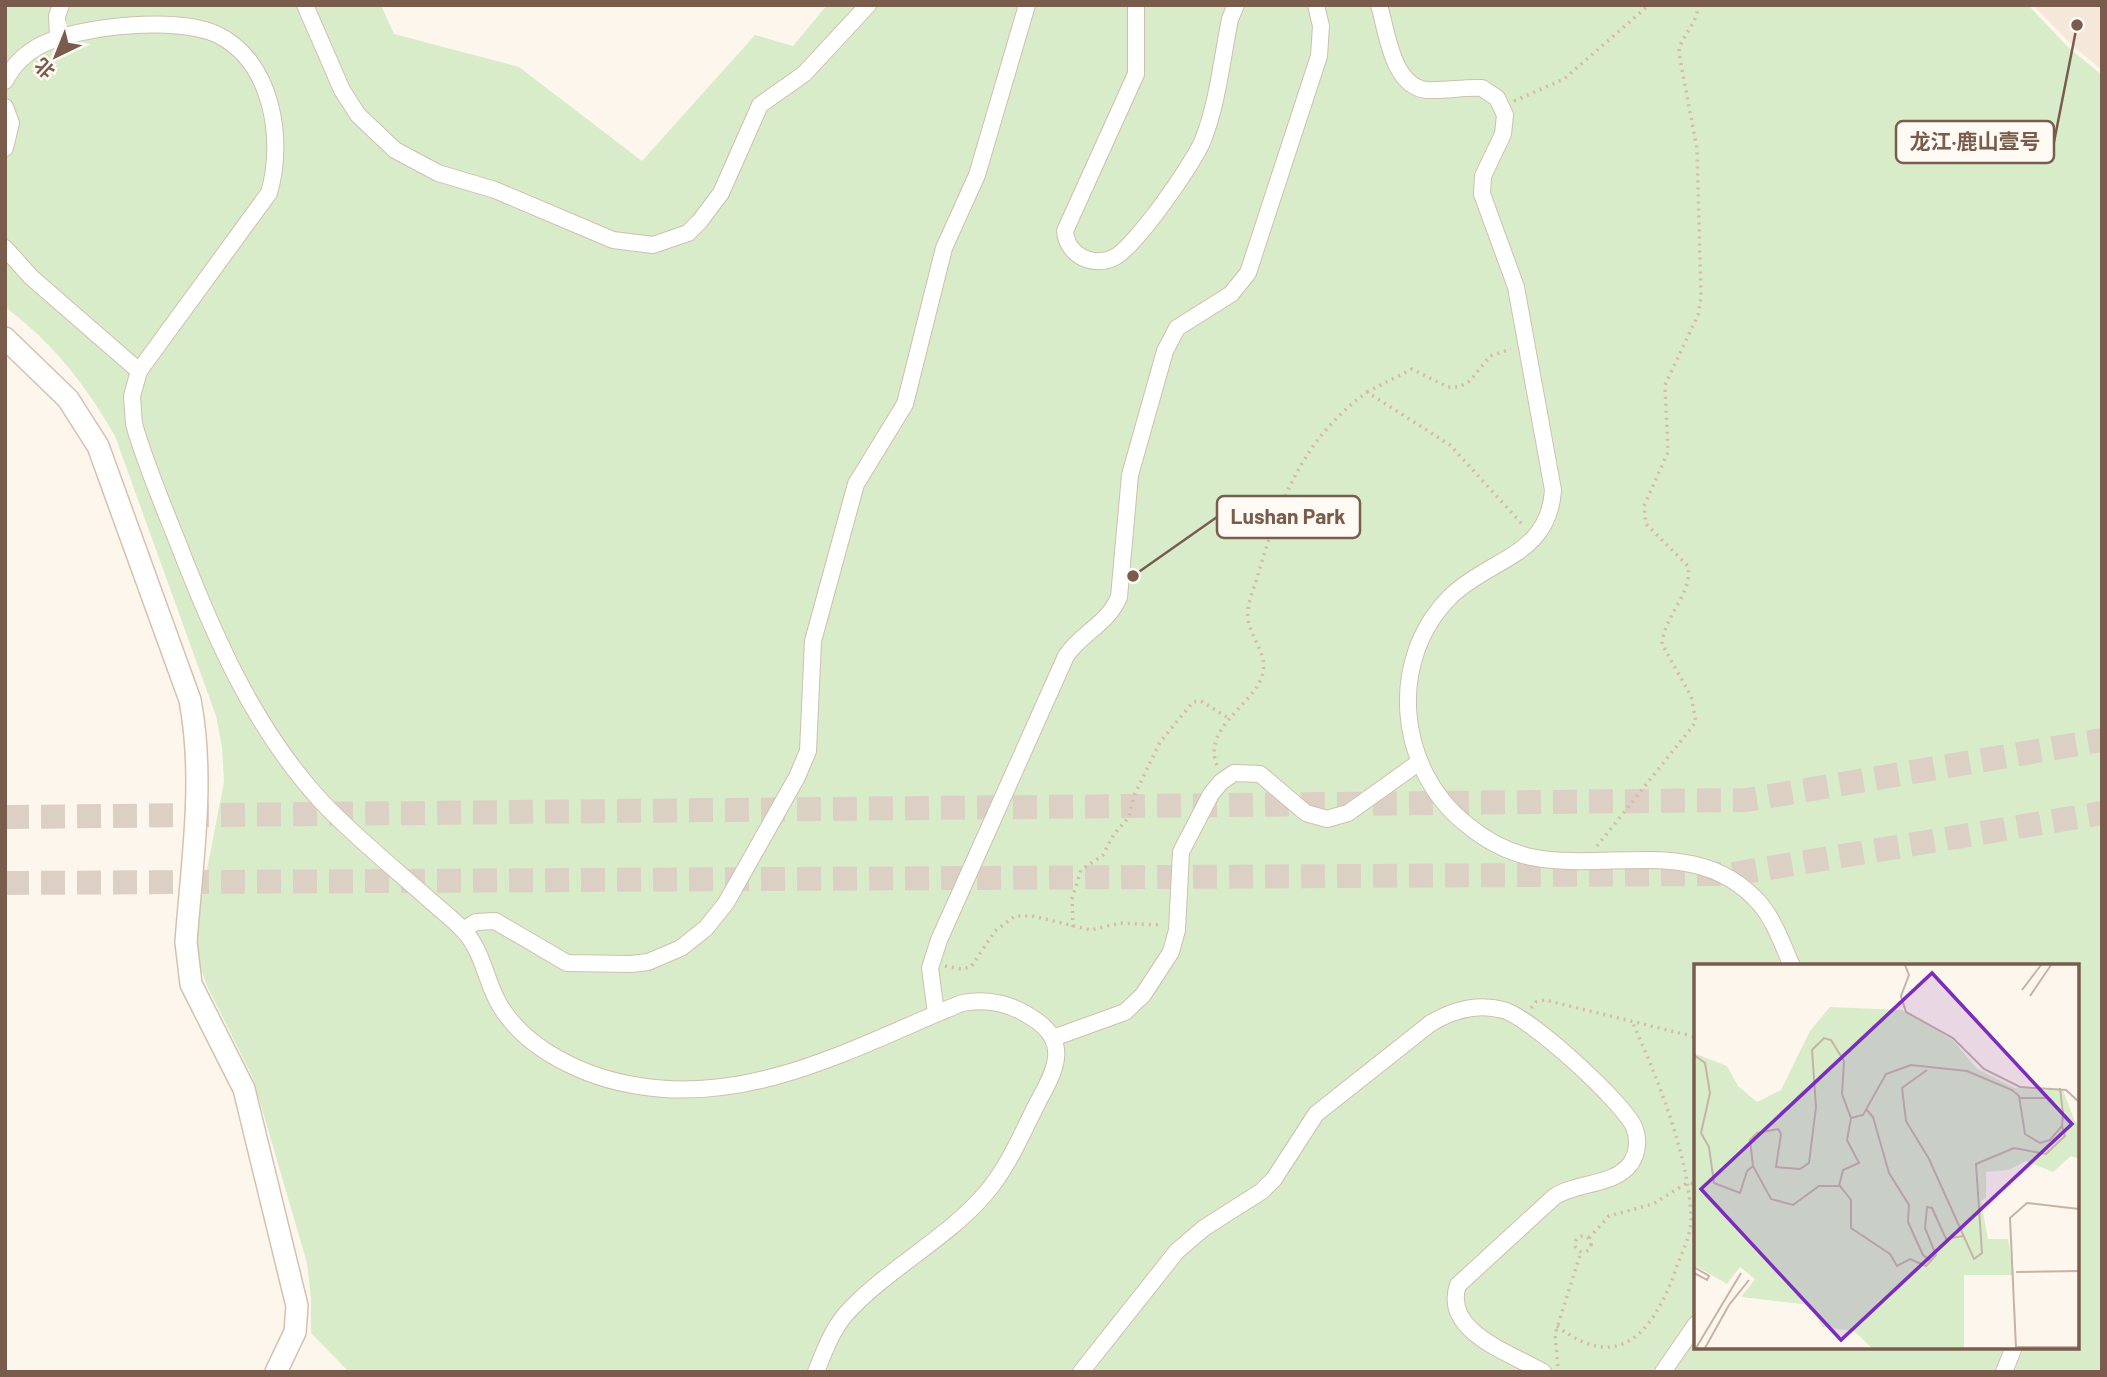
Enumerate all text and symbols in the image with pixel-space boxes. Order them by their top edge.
north arrow [21,21,91,91]
text: 北 [29,54,59,84]
callout: 龙江·鹿山壹号 [1896,121,2054,163]
text: 龙江·鹿山壹号 [1910,128,2040,153]
callout: Lushan Park [1217,496,1360,538]
text: Lushan Park [1231,503,1345,528]
inset map [1694,964,2079,1349]

